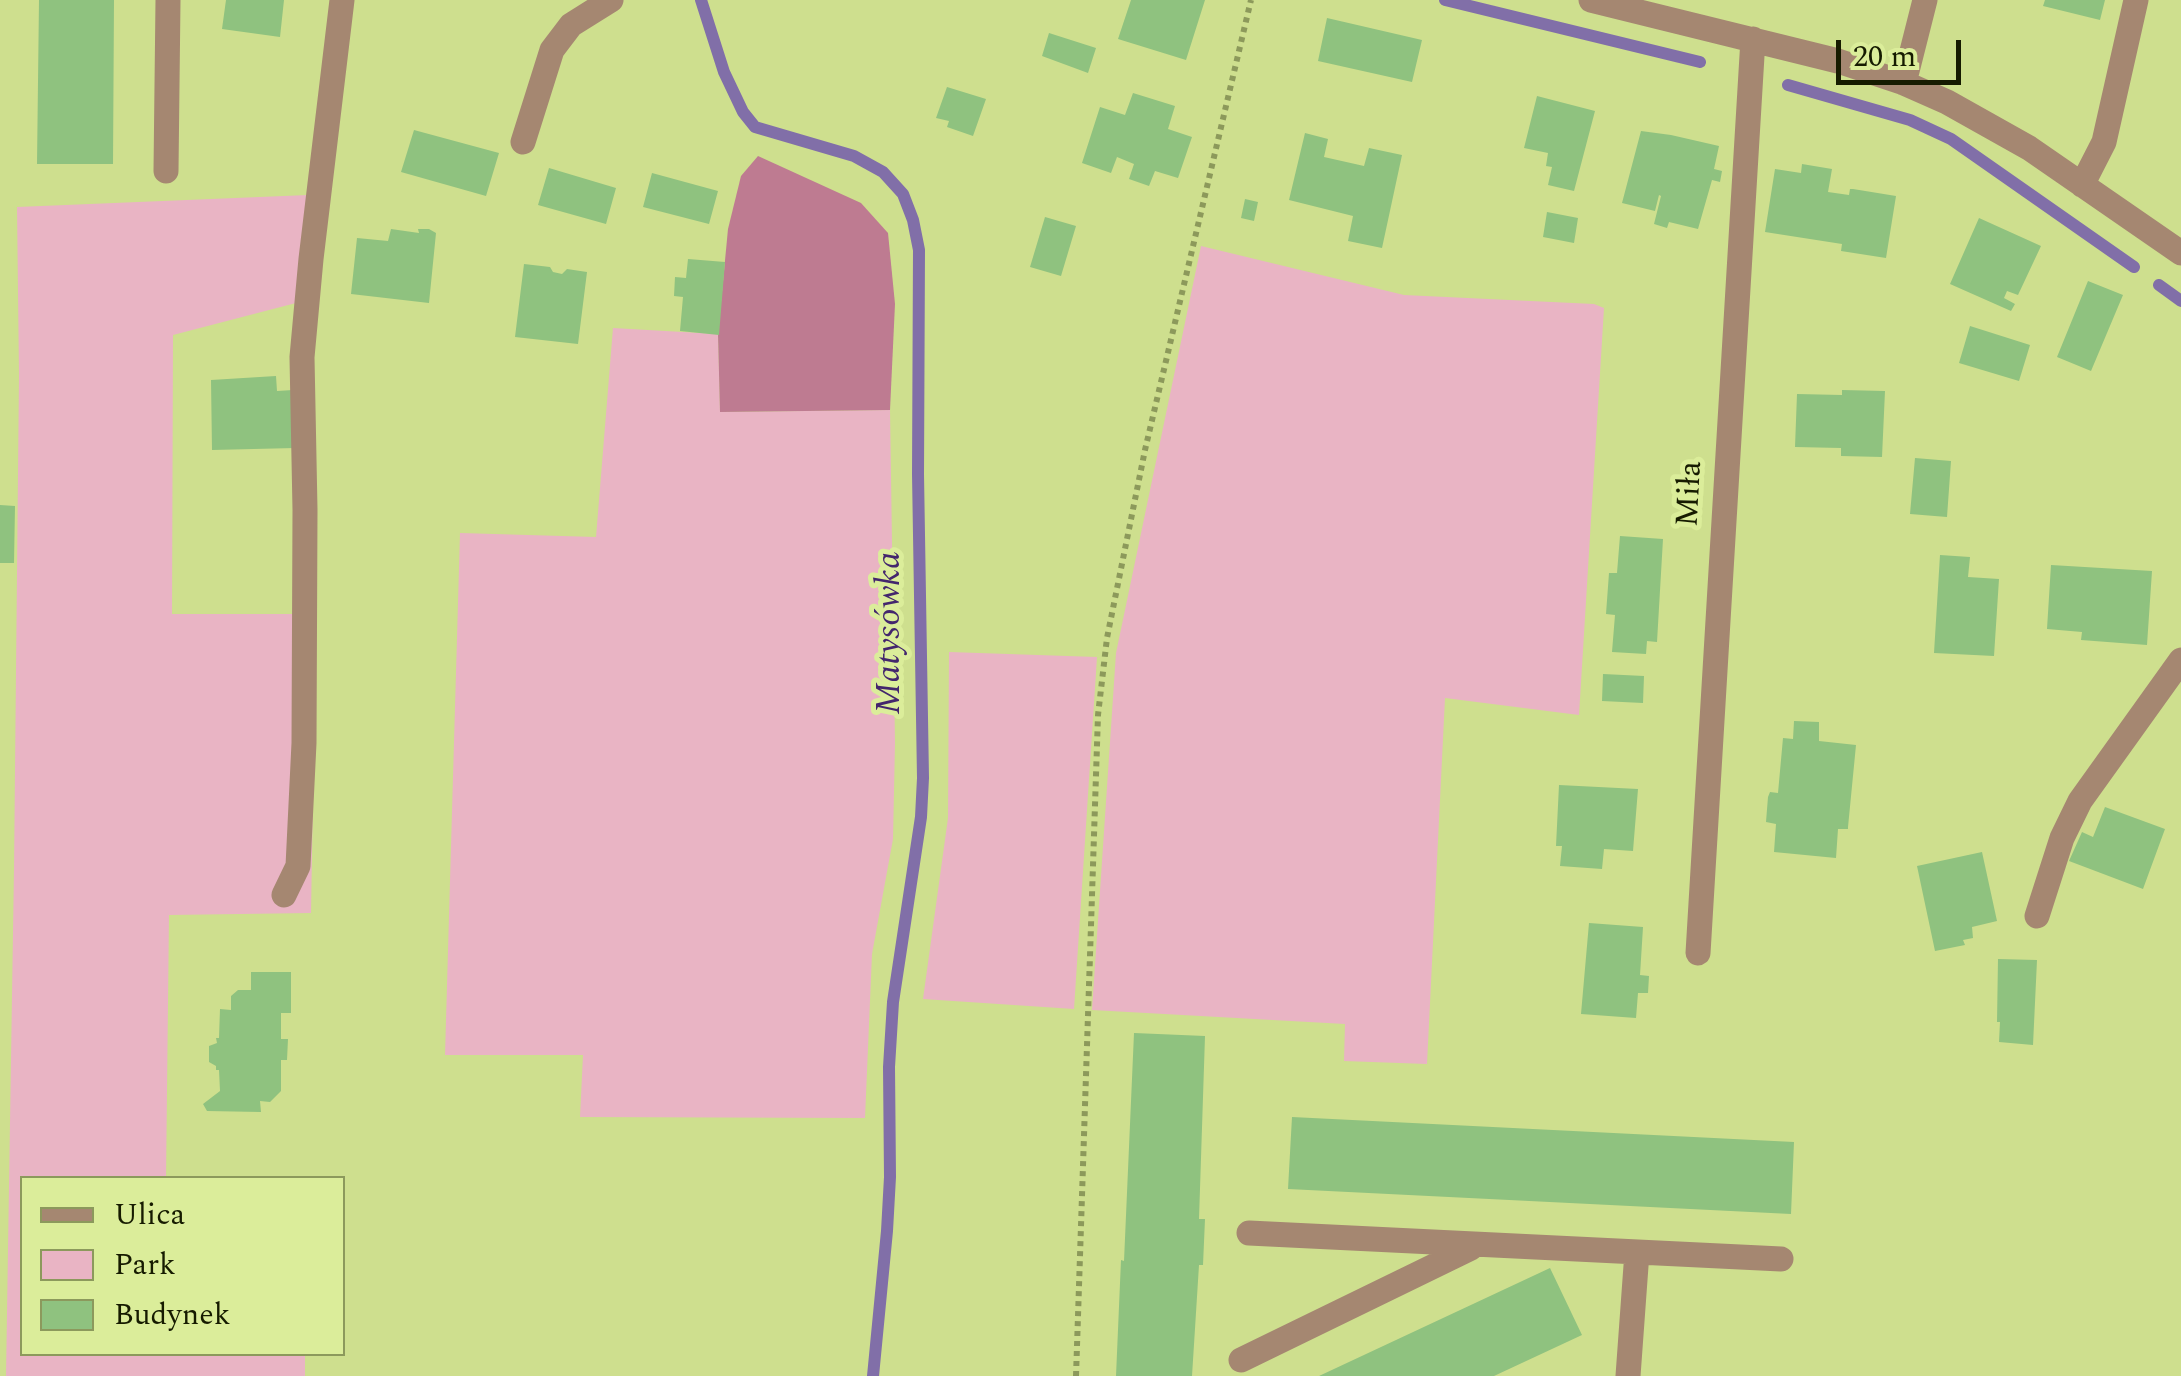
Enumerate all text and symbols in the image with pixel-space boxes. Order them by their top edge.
scale bar [1841,20,1966,82]
text: 20 m [1853,34,1916,80]
street label: Miła [1671,460,1713,528]
water label: Matysówka [871,552,913,714]
legend [20,1176,345,1356]
text: Ulica [114,1192,185,1238]
text: Park [114,1242,176,1288]
text: Budynek [114,1292,230,1338]

